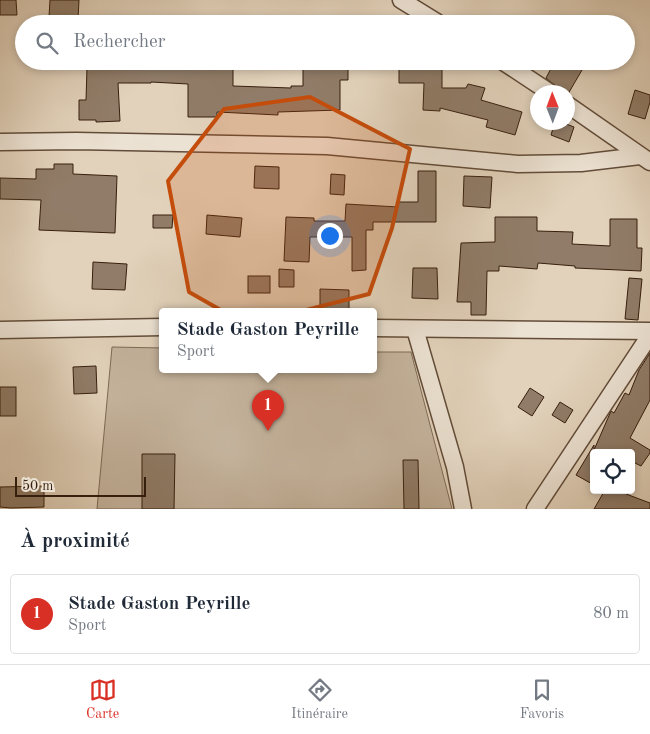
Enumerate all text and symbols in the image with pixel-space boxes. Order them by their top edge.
search box [15,15,635,70]
icon: search [33,29,61,57]
text: Rechercher [73,33,166,52]
north arrow [530,85,575,130]
your location [317,223,343,249]
popup [159,308,377,373]
text: Stade Gaston Peyrille [177,321,359,340]
text: Sport [177,344,215,360]
pin: 1 [252,390,284,431]
map controls [590,449,635,494]
button: locate [590,449,635,494]
scale bar [15,474,146,497]
text: 50 m [22,479,53,493]
text: À proximité [20,531,130,552]
text: Stade Gaston Peyrille [68,595,251,614]
text: 1 [32,606,42,622]
text: 80 m [593,606,629,622]
text: Sport [68,618,106,634]
tab: Carte [86,676,119,723]
tab: Itinéraire [291,676,348,723]
tab: Favoris [520,676,564,723]

